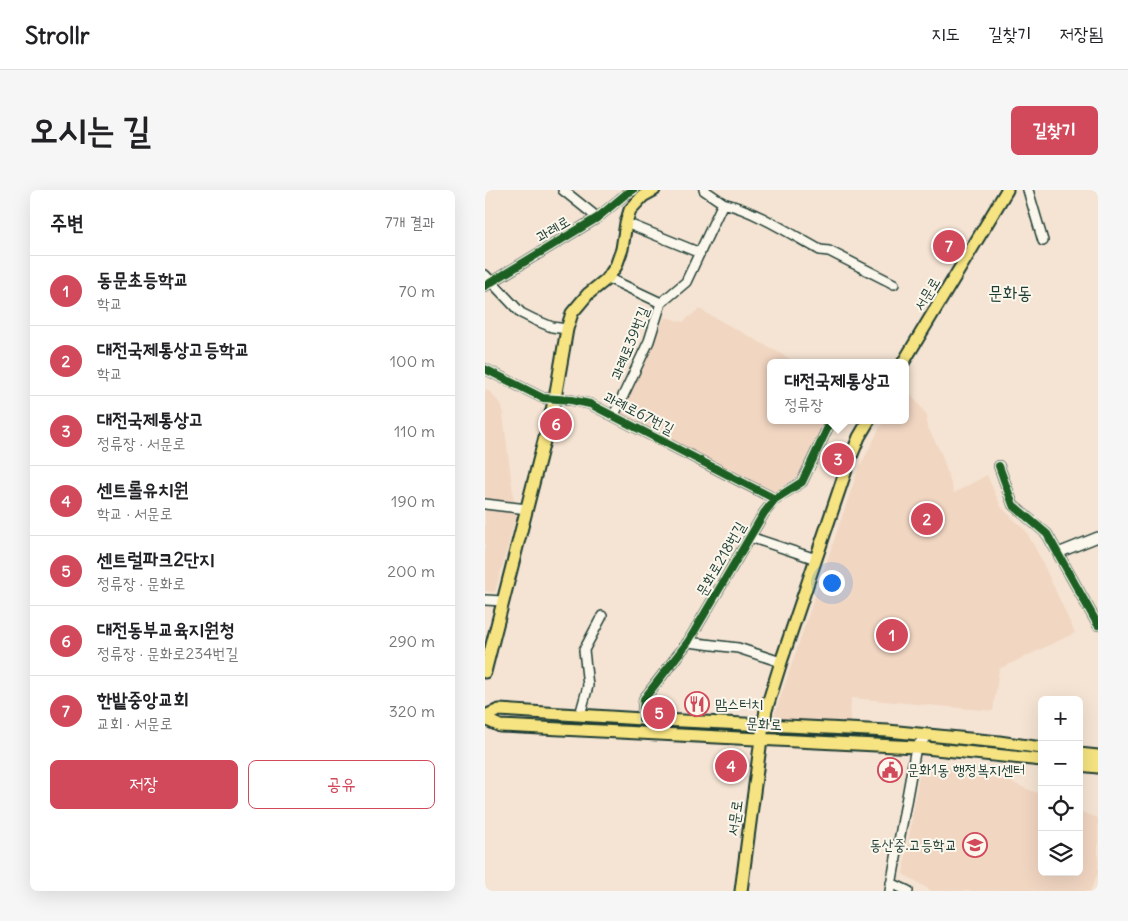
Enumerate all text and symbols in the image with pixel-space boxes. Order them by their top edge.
text: Strollr [25,20,90,50]
text: 지도 [931,22,960,45]
text: 길찾기 [988,22,1032,45]
text: 저장됨 [1060,22,1103,45]
button: 길찾기 [1011,106,1098,155]
text: 오시는 길 [30,107,151,151]
text: 주변 [50,209,84,236]
street label: 과례로 [532,211,573,246]
text: 7개 결과 [385,212,435,232]
pin: 7 [933,227,965,265]
text: 동문초등학교 [97,267,189,291]
street label: 서문로 [909,273,944,314]
text: 1 [63,281,69,301]
text: 70 m [399,281,435,301]
district label: 문화동 [988,281,1032,304]
text: 학교 [97,293,123,313]
street label: 과례로39번길 [606,303,653,382]
text: 대전국제통상고등학교 [97,337,250,361]
text: 2 [62,351,70,371]
text: 100 m [390,351,435,371]
popup [767,359,909,424]
text: 학교 [97,363,123,383]
text: 대전국제통상고 [784,368,892,392]
street label: 과례로67번길 [601,387,678,438]
text: 정류장 [784,394,823,414]
pin: 6 [540,405,572,443]
text: 대전국제통상고 [97,407,204,431]
text: 3 [61,421,71,441]
text: 110 m [394,421,435,441]
text: 정류장 · 서문로 [97,433,185,453]
pin: 3 [822,440,854,478]
text: 센트롤유치원 [97,477,189,501]
text: 4 [61,491,71,511]
text: 190 m [391,491,435,511]
pin: 2 [911,500,943,538]
text: 학교 · 서문로 [97,503,173,523]
street label: 문화로218번길 [692,518,750,600]
text: 센트럴파크2단지 [97,547,214,571]
text: 5 [61,561,71,581]
text: 200 m [387,561,435,581]
your location [819,570,845,596]
text: 정류장 · 문화로 [97,573,185,593]
pin: 1 [876,616,908,654]
text: 대전동부교육지원청 [97,617,235,641]
text: 6 [61,631,71,651]
text: 290 m [389,631,435,651]
text: 정류장 · 문화로234번길 [97,643,238,663]
text: 한밭중앙교회 [97,687,189,711]
restaurant icon: 맘스터치 [684,691,710,717]
pin: 5 [643,694,675,732]
place label: 맘스터치 [715,694,763,713]
map controls [1038,696,1083,876]
button: + [1038,696,1083,741]
text: 7 [62,701,70,721]
text: 320 m [389,701,435,721]
text: 교회 · 서문로 [97,713,173,733]
street label: 문화로 [745,713,783,734]
button: − [1038,741,1083,786]
pin: 4 [715,747,747,785]
public building icon: 문화1동 행정복지센터 [877,757,903,783]
button: 저장 [50,760,238,809]
button: 공유 [248,760,435,809]
place label: 문화1동 행정복지센터 [907,760,1025,779]
button: locate [1038,786,1083,831]
street label: 서문로 [723,799,746,837]
button: layers [1038,831,1083,876]
school or university icon: 동산중.고등학교 [962,832,988,858]
place label: 동산중.고등학교 [869,835,957,854]

